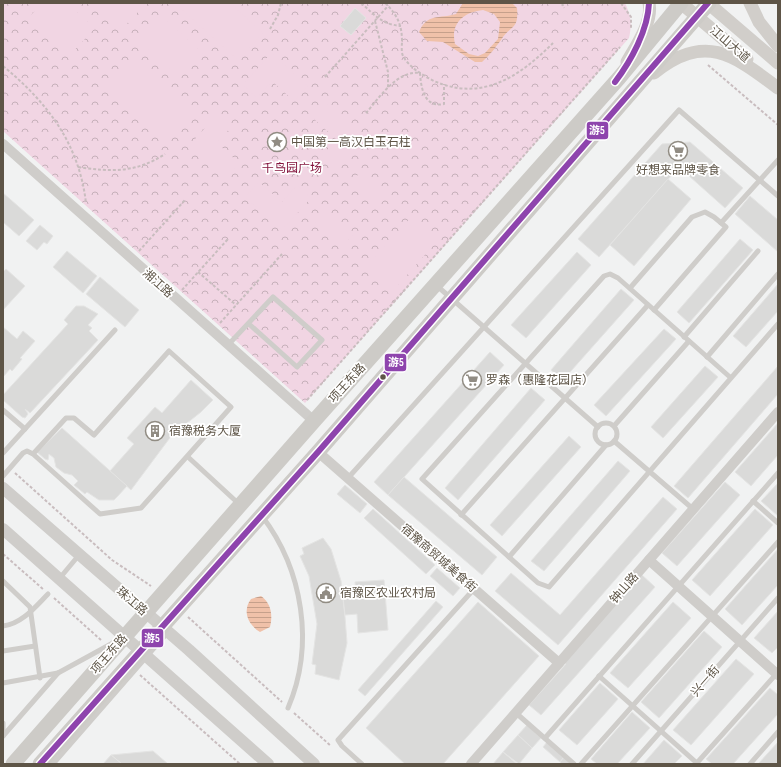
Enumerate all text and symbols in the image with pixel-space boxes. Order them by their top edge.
street label: 江山大道 [707,23,753,66]
line badge: 游5 [586,121,609,140]
text: 游5 [589,124,605,137]
place icon: 中国第一高汉白玉石柱 [266,131,288,153]
place label: 中国第一高汉白玉石柱 [291,135,411,150]
supermarket icon: 好想来品牌零食 [667,140,689,162]
park label: 千鸟园广场 [262,161,322,176]
place label: 好想来品牌零食 [636,163,720,178]
street label: 湘江路 [139,266,176,301]
line badge: 游5 [384,353,407,372]
text: 游5 [388,356,404,369]
street label: 项王东路 [326,360,369,406]
supermarket icon: 罗森（惠隆花园店） [461,369,483,391]
unlabelled marker [378,372,388,382]
place label: 罗森（惠隆花园店） [486,373,594,388]
building icon: 宿豫税务大厦 [144,420,166,442]
place label: 宿豫税务大厦 [169,424,241,439]
street label: 宿豫商贸城美食街 [398,521,480,596]
street label: 钟山路 [607,570,642,607]
public building icon: 宿豫区农业农村局 [315,582,337,604]
street label: 珠江路 [113,584,150,619]
place label: 宿豫区农业农村局 [340,586,436,601]
line badge: 游5 [141,628,164,648]
street label: 项王东路 [88,631,131,677]
text: 游5 [144,632,160,645]
street label: 兴一街 [688,663,723,700]

